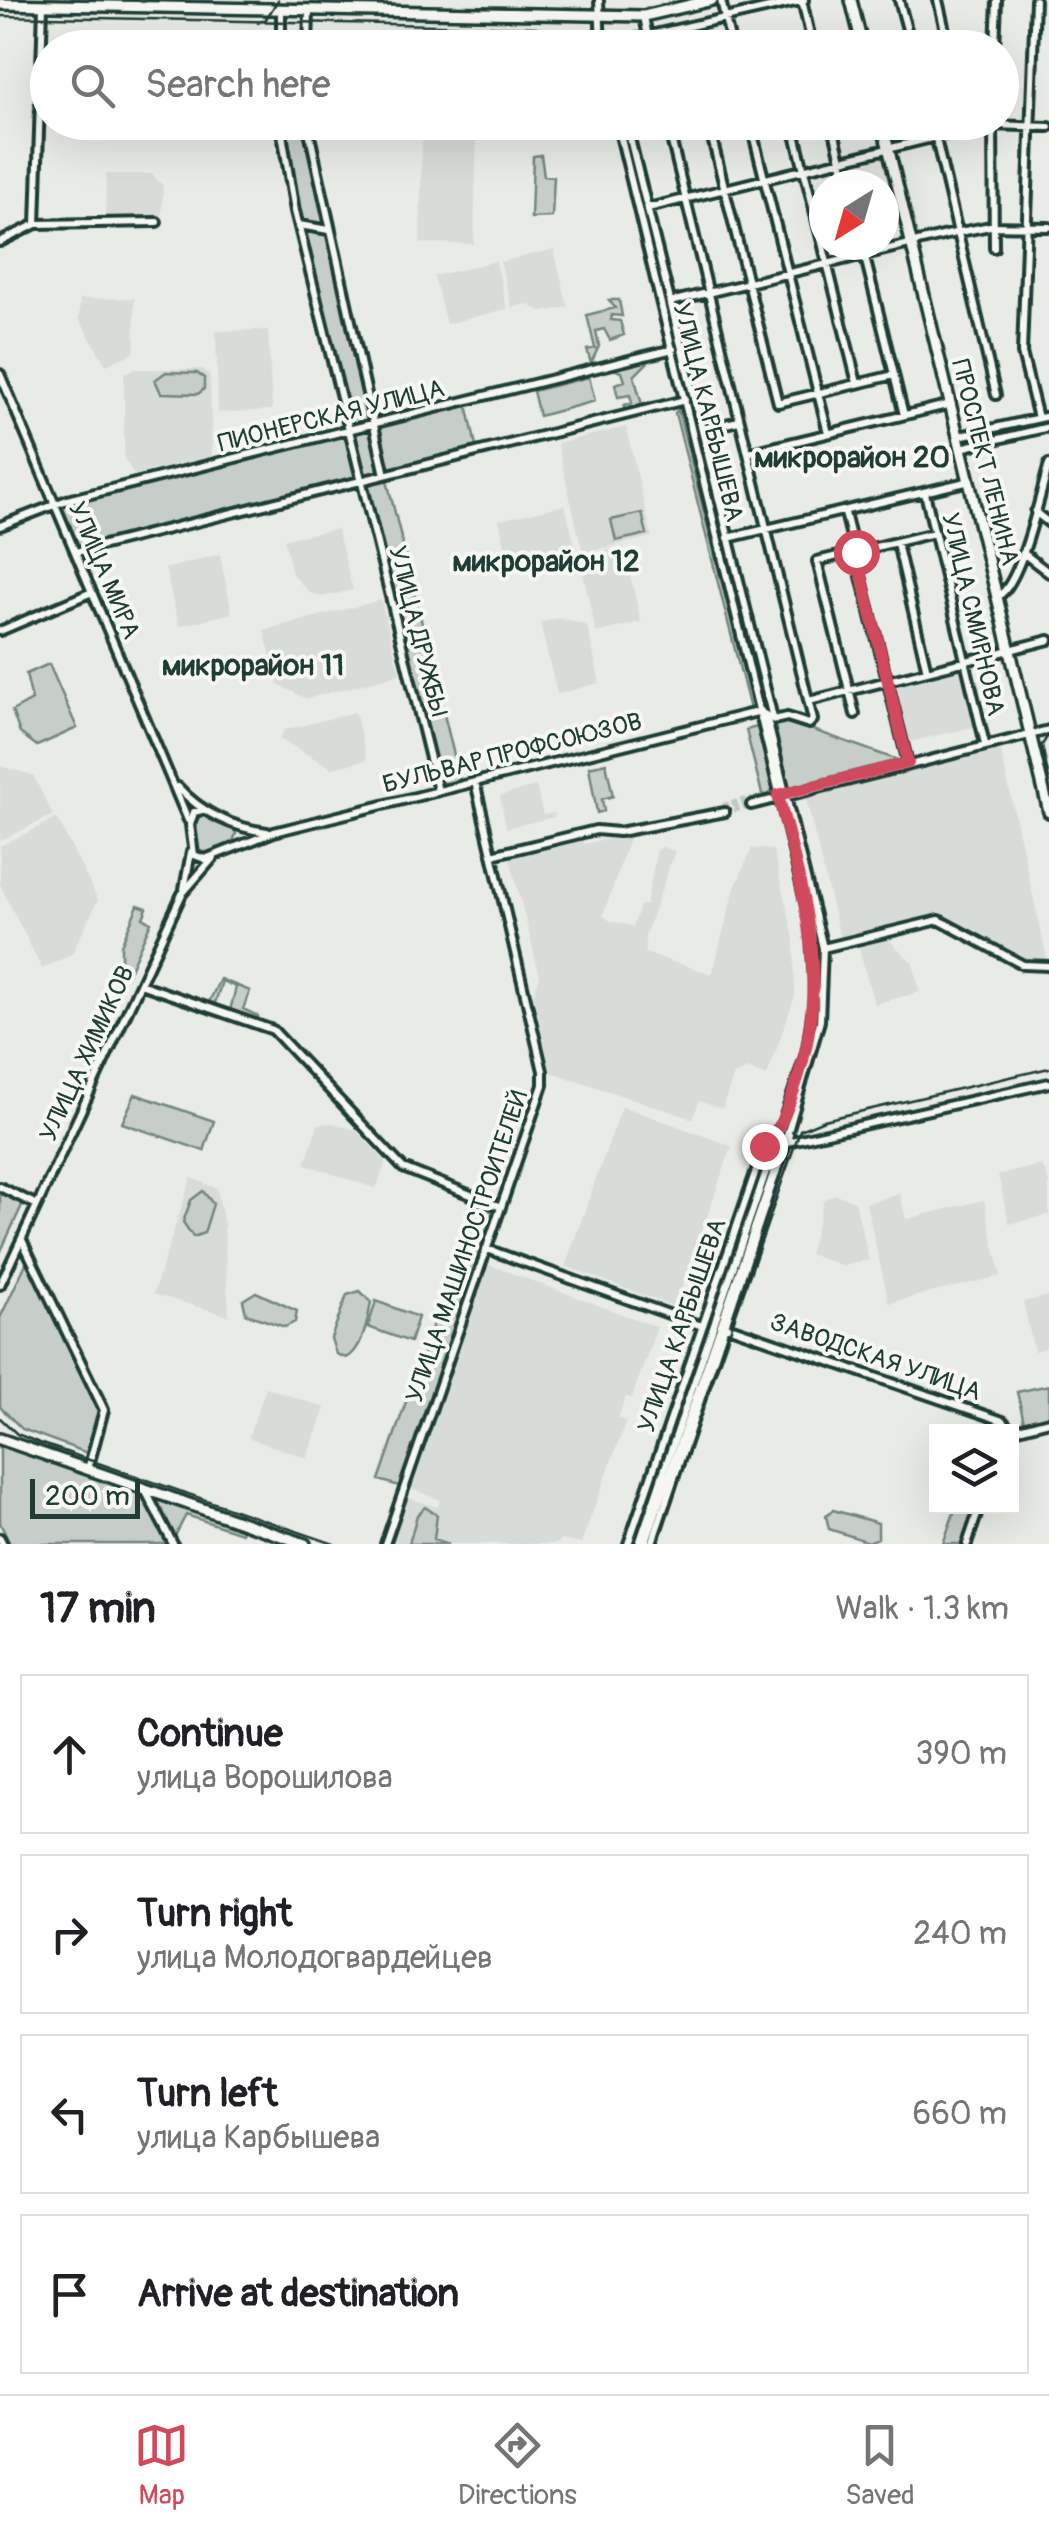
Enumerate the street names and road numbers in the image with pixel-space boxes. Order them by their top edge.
street label: УЛИЦА КАРБЫШЕВА [665,300,750,525]
street label: ПРОСПЕКТ ЛЕНИНА [944,356,1025,569]
street label: ПИОНЕРСКАЯ УЛИЦА [215,373,448,460]
street label: УЛИЦА МИРА [61,497,146,644]
street label: УЛИЦА СМИРНОВА [934,510,1011,719]
street label: УЛИЦА ДРУЖБЫ [381,543,454,720]
street label: БУЛЬВАР ПРОФСОЮЗОВ [379,706,645,801]
street label: УЛИЦА ХИМИКОВ [33,961,142,1146]
street label: УЛИЦА МАШИНОСТРОИТЕЛЕЙ [399,1086,536,1407]
street label: УЛИЦА КАРБЫШЕВА [631,1214,734,1437]
street label: ЗАВОДСКАЯ УЛИЦА [766,1307,985,1408]

